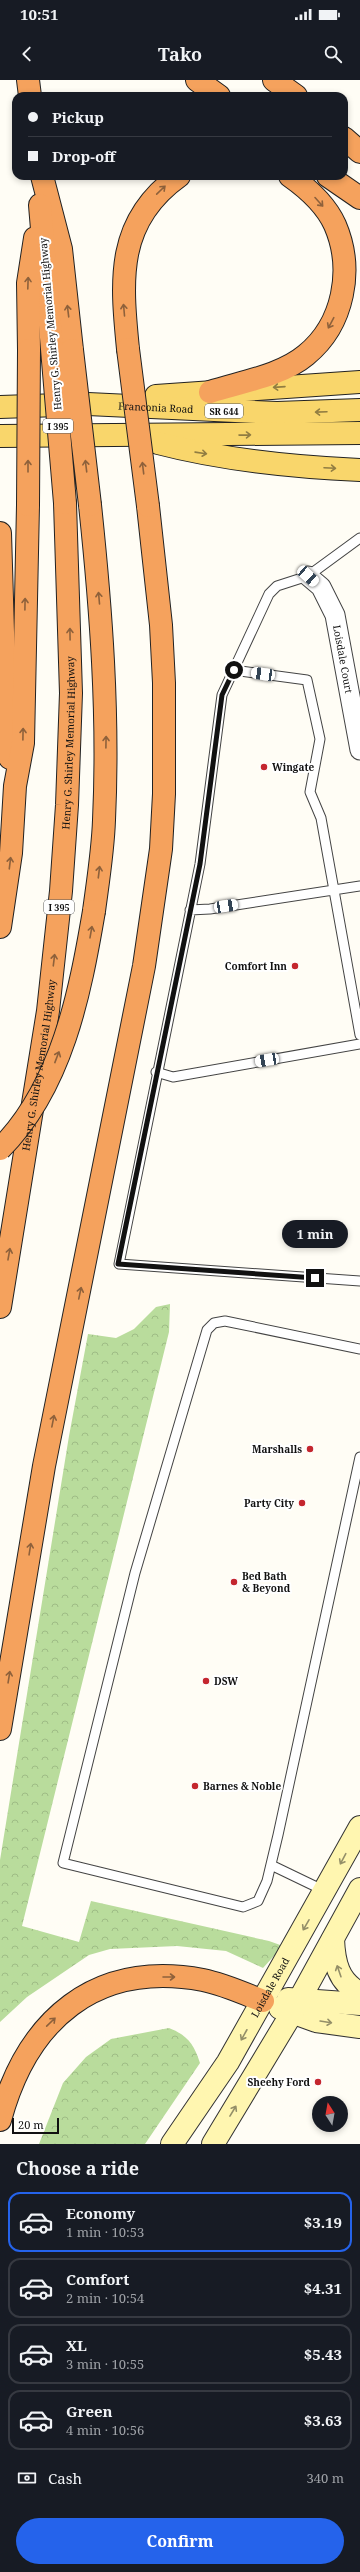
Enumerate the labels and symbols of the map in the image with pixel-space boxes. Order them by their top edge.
one-way arrow [156,185,166,195]
one-way arrow [314,197,323,207]
street label: Henry G. Shirley Memorial Highway [35,237,65,411]
one-way arrow [25,277,32,290]
one-way arrow [121,304,128,317]
one-way arrow [64,305,72,318]
one-way arrow [327,317,335,329]
one-way arrow [273,383,286,391]
street label: Franconia Road [118,398,194,416]
road number: SR 644 [205,404,243,418]
one-way arrow [315,408,328,415]
road number: I 395 [43,419,73,433]
one-way arrow [238,431,251,439]
one-way arrow [194,449,207,457]
one-way arrow [24,460,32,473]
one-way arrow [82,460,89,473]
one-way arrow [139,462,147,475]
one-way arrow [323,465,336,472]
car [295,564,321,588]
one-way arrow [96,592,103,605]
one-way arrow [21,598,29,611]
street label: Loisdale Court [330,624,356,695]
one-way arrow [66,628,74,641]
street label: Henry G. Shirley Memorial Highway [58,656,78,830]
route start [225,661,243,679]
car [250,666,276,682]
one-way arrow [19,728,27,741]
one-way arrow [102,736,110,749]
place label: Wingate [272,760,315,774]
marker: Wingate [259,762,269,772]
one-way arrow [6,857,14,870]
one-way arrow [95,866,103,879]
car [213,898,239,914]
road number: I 395 [44,900,74,914]
one-way arrow [87,926,95,939]
one-way arrow [50,954,57,967]
place label: Comfort Inn [225,959,287,973]
marker: Comfort Inn [290,961,300,971]
street label: Henry G. Shirley Memorial Highway [18,978,58,1152]
one-way arrow [54,1052,62,1064]
car [254,1052,280,1068]
callout: 1 min [282,1220,348,1248]
one-way arrow [6,1248,14,1261]
route end [306,1269,324,1287]
one-way arrow [76,1287,84,1300]
one-way arrow [49,1415,57,1428]
place label: Marshalls [252,1442,302,1456]
marker: Marshalls [305,1444,315,1454]
place label: Party City [244,1496,294,1510]
marker: Party City [297,1498,307,1508]
one-way arrow [26,1543,34,1556]
place label: Bed Bath & Beyond [242,1569,291,1595]
marker: Bed Bath & Beyond [229,1577,239,1587]
one-way arrow [5,1671,13,1684]
place label: DSW [214,1674,238,1688]
marker: DSW [201,1676,211,1686]
place label: Barnes & Noble [203,1779,281,1793]
marker: Barnes & Noble [190,1781,200,1791]
one-way arrow [339,1853,346,1865]
one-way arrow [301,1919,309,1931]
street label: Loisdale Road [248,1955,292,2020]
one-way arrow [334,1965,342,1977]
one-way arrow [162,1973,175,1981]
one-way arrow [46,2017,56,2027]
one-way arrow [319,2018,332,2026]
one-way arrow [239,2029,247,2041]
place label: Sheehy Ford [248,2075,311,2089]
marker: Sheehy Ford [313,2077,323,2087]
north arrow [312,2096,348,2132]
one-way arrow [230,2105,238,2117]
scale bar [12,2116,59,2135]

